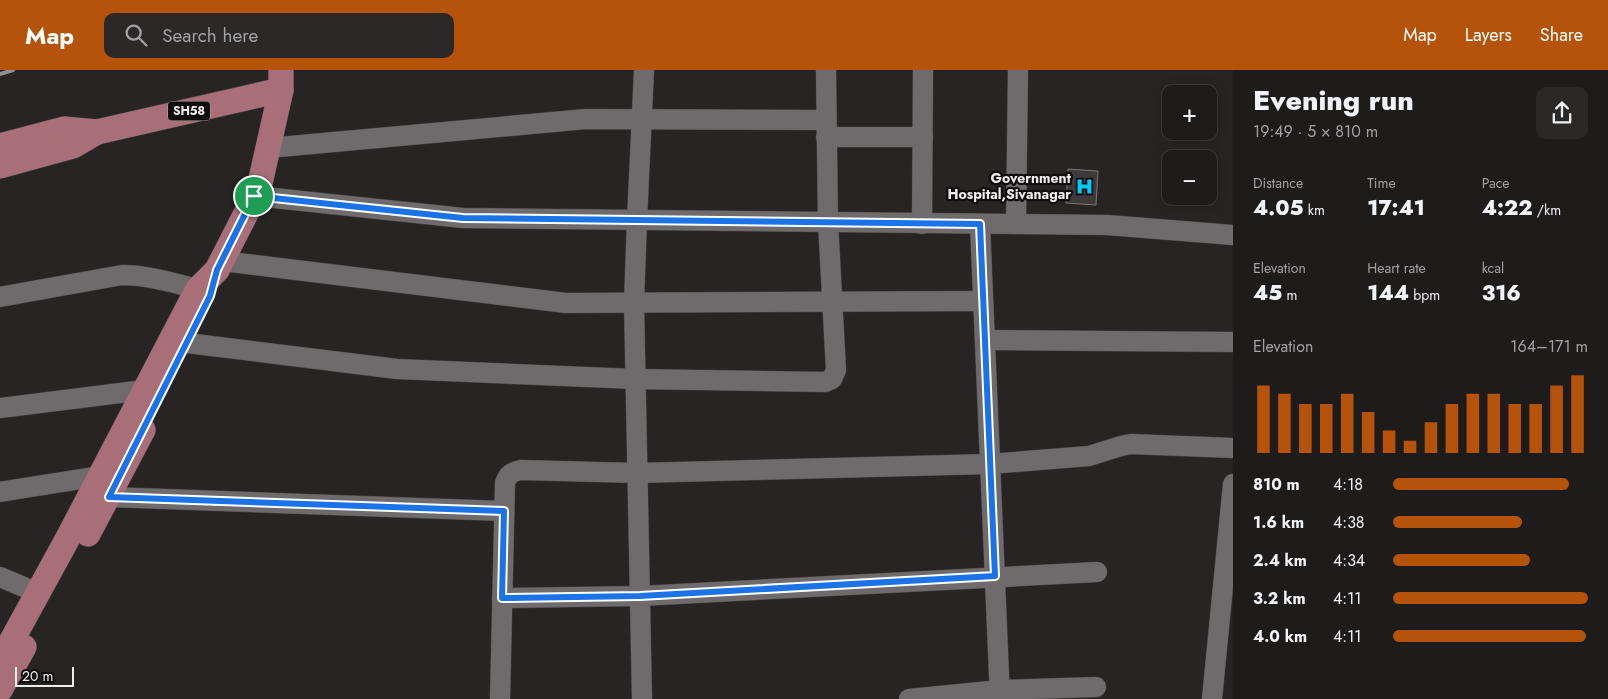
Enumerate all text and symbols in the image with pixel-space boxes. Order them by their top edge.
search box [104,13,454,58]
text: Map [25,18,74,53]
icon: search [122,21,150,49]
text: Search here [162,22,258,49]
text: Map [1403,22,1437,48]
text: Layers [1465,22,1512,48]
text: Share [1540,22,1583,48]
text: Evening run [1253,80,1414,121]
map controls [1162,85,1217,205]
button: + [1162,85,1217,140]
button: share [1536,87,1588,139]
road number: SH58 [168,101,210,120]
text: 19:49 · 5 × 810 m [1253,120,1378,143]
button: − [1162,150,1217,205]
place label: Government Hospital,Sivanagar [948,168,1072,204]
text: Distance [1253,173,1303,193]
text: Time [1367,173,1396,193]
text: Pace [1482,173,1510,193]
pin [233,175,275,217]
hospital icon: Government Hospital,Sivanagar [1075,176,1095,196]
icon: arrive [240,182,268,210]
text: 4.05 [1253,193,1304,223]
text: 17:41 [1367,193,1425,223]
text: 4:22 [1482,193,1533,223]
text: km [1304,200,1325,220]
text: /km [1533,200,1561,220]
text: Elevation [1253,258,1306,278]
text: Heart rate [1367,258,1426,278]
text: kcal [1482,258,1504,278]
text: 45 [1253,278,1282,308]
text: 144 [1367,278,1409,308]
text: 316 [1482,278,1521,308]
text: m [1282,285,1298,305]
text: bpm [1409,285,1440,305]
text: Elevation [1253,335,1313,358]
text: 164–171 m [1510,335,1588,358]
text: 810 m [1253,473,1300,496]
text: 4:18 [1333,473,1363,496]
text: 1.6 km [1253,511,1304,534]
text: 4:38 [1333,511,1365,534]
text: 2.4 km [1253,549,1307,572]
text: 4:34 [1333,549,1365,572]
text: 3.2 km [1253,587,1306,610]
text: 4:11 [1333,587,1362,610]
text: 4.0 km [1253,625,1307,648]
text: 4:11 [1333,625,1362,648]
scale bar [15,664,74,687]
text: 20 m [22,666,54,686]

